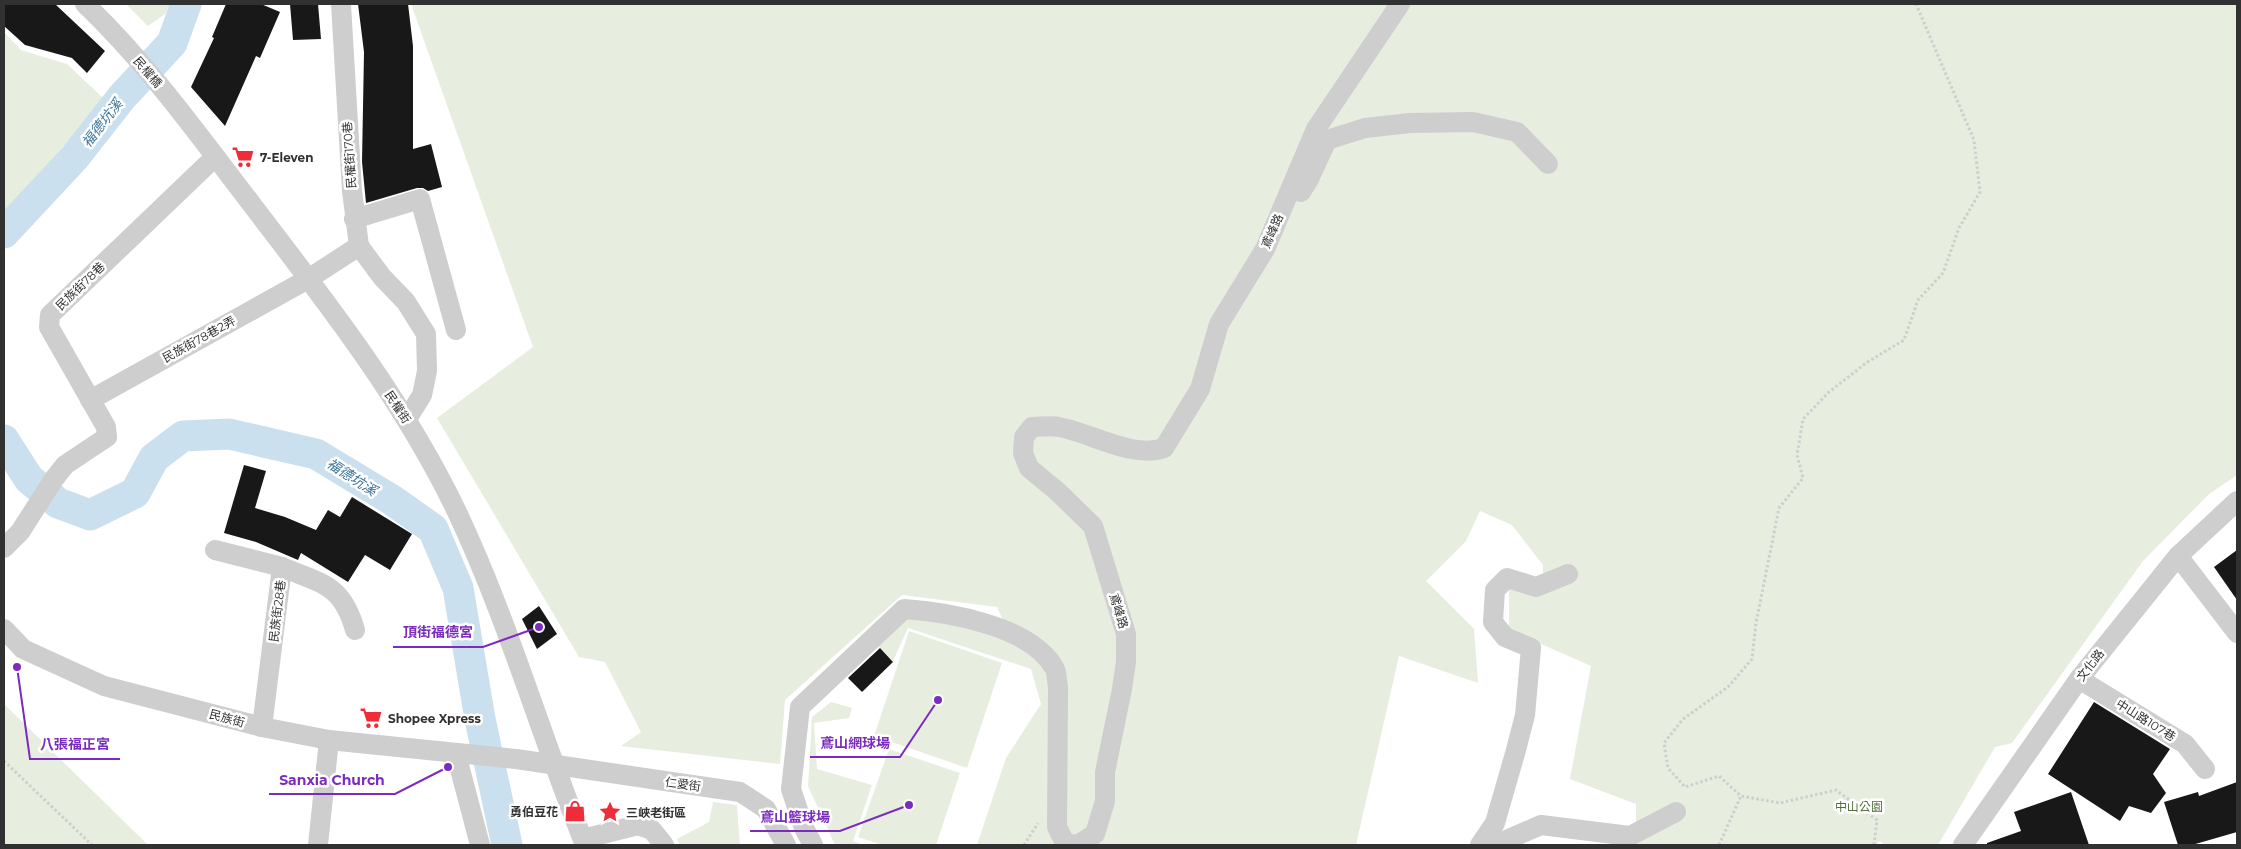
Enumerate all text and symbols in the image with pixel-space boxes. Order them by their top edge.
street label: 民權橋 [131,53,165,91]
water label: 福德坑溪 [78,94,128,151]
street label: 民權街170巷 [339,121,359,189]
supermarket icon: 7-Eleven [230,144,256,170]
place label: 7-Eleven [260,150,313,165]
street label: 鳶峰路 [1258,211,1286,251]
street label: 民族街78巷 [52,259,108,313]
street label: 民族街78巷2弄 [160,313,238,365]
street label: 民權街 [382,388,414,426]
water label: 福德坑溪 [324,454,382,501]
street label: 民族街28巷 [266,579,288,643]
street label: 鳶峰路 [1107,592,1131,630]
callout: 頂街福德宮 [393,618,483,647]
text: 頂街福德宮 [403,623,473,641]
street label: 文化路 [2073,646,2107,684]
street label: 中山路107巷 [2114,696,2178,744]
supermarket icon: Shopee Xpress [358,705,384,731]
street label: 民族街 [208,706,246,730]
place label: Shopee Xpress [388,711,481,726]
callout: 鳶山網球場 [810,728,900,757]
callout: 八張福正宮 [30,730,120,759]
text: 鳶山網球場 [820,734,890,752]
text: 八張福正宮 [40,735,110,753]
callout: Sanxia Church [269,765,395,794]
text: Sanxia Church [279,771,385,789]
street label: 仁愛街 [664,774,702,794]
shop icon: 勇伯豆花 [562,798,588,824]
place icon: 三峽老街區 [597,799,623,825]
park label: 中山公園 [1835,799,1883,814]
callout: 鳶山籃球場 [750,802,840,831]
place label: 勇伯豆花 [510,804,558,819]
place label: 三峽老街區 [626,805,686,820]
text: 鳶山籃球場 [760,808,830,826]

